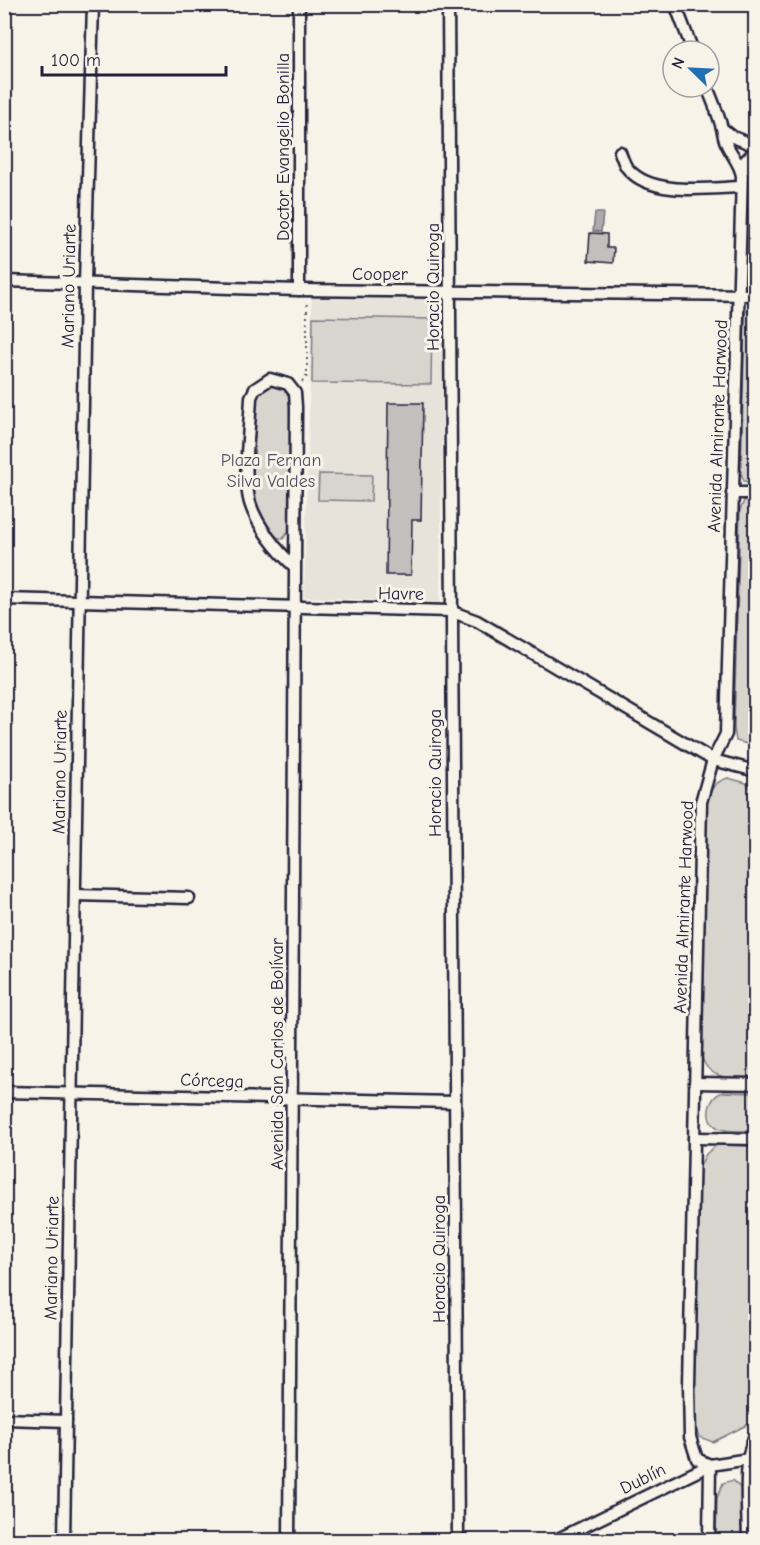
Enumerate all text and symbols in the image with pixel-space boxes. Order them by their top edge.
scale bar [42,39,226,77]
north arrow [661,39,721,99]
text: 100 m [51,50,101,71]
street label: Doctor Evangelio Bonilla [273,53,294,241]
text: N [668,55,689,72]
street label: Horacio Quiroga [423,223,444,351]
street label: Mariano Uriarte [57,224,81,348]
street label: Cooper [352,264,409,285]
street label: Avenida Almirante Harwood [704,319,732,533]
park label: Plaza Fernan Silva Valdes [221,450,321,492]
street label: Havre [378,583,424,605]
street label: Horacio Quiroga [425,709,446,837]
street label: Mariano Uriarte [48,710,72,834]
street label: Avenida Almirante Harwood [670,800,698,1014]
street label: Avenida San Carlos de Bolívar [267,937,288,1170]
street label: Córcega [180,1069,244,1093]
street label: Horacio Quiroga [429,1195,450,1323]
street label: Mariano Uriarte [40,1196,64,1320]
street label: Dublín [617,1459,669,1499]

